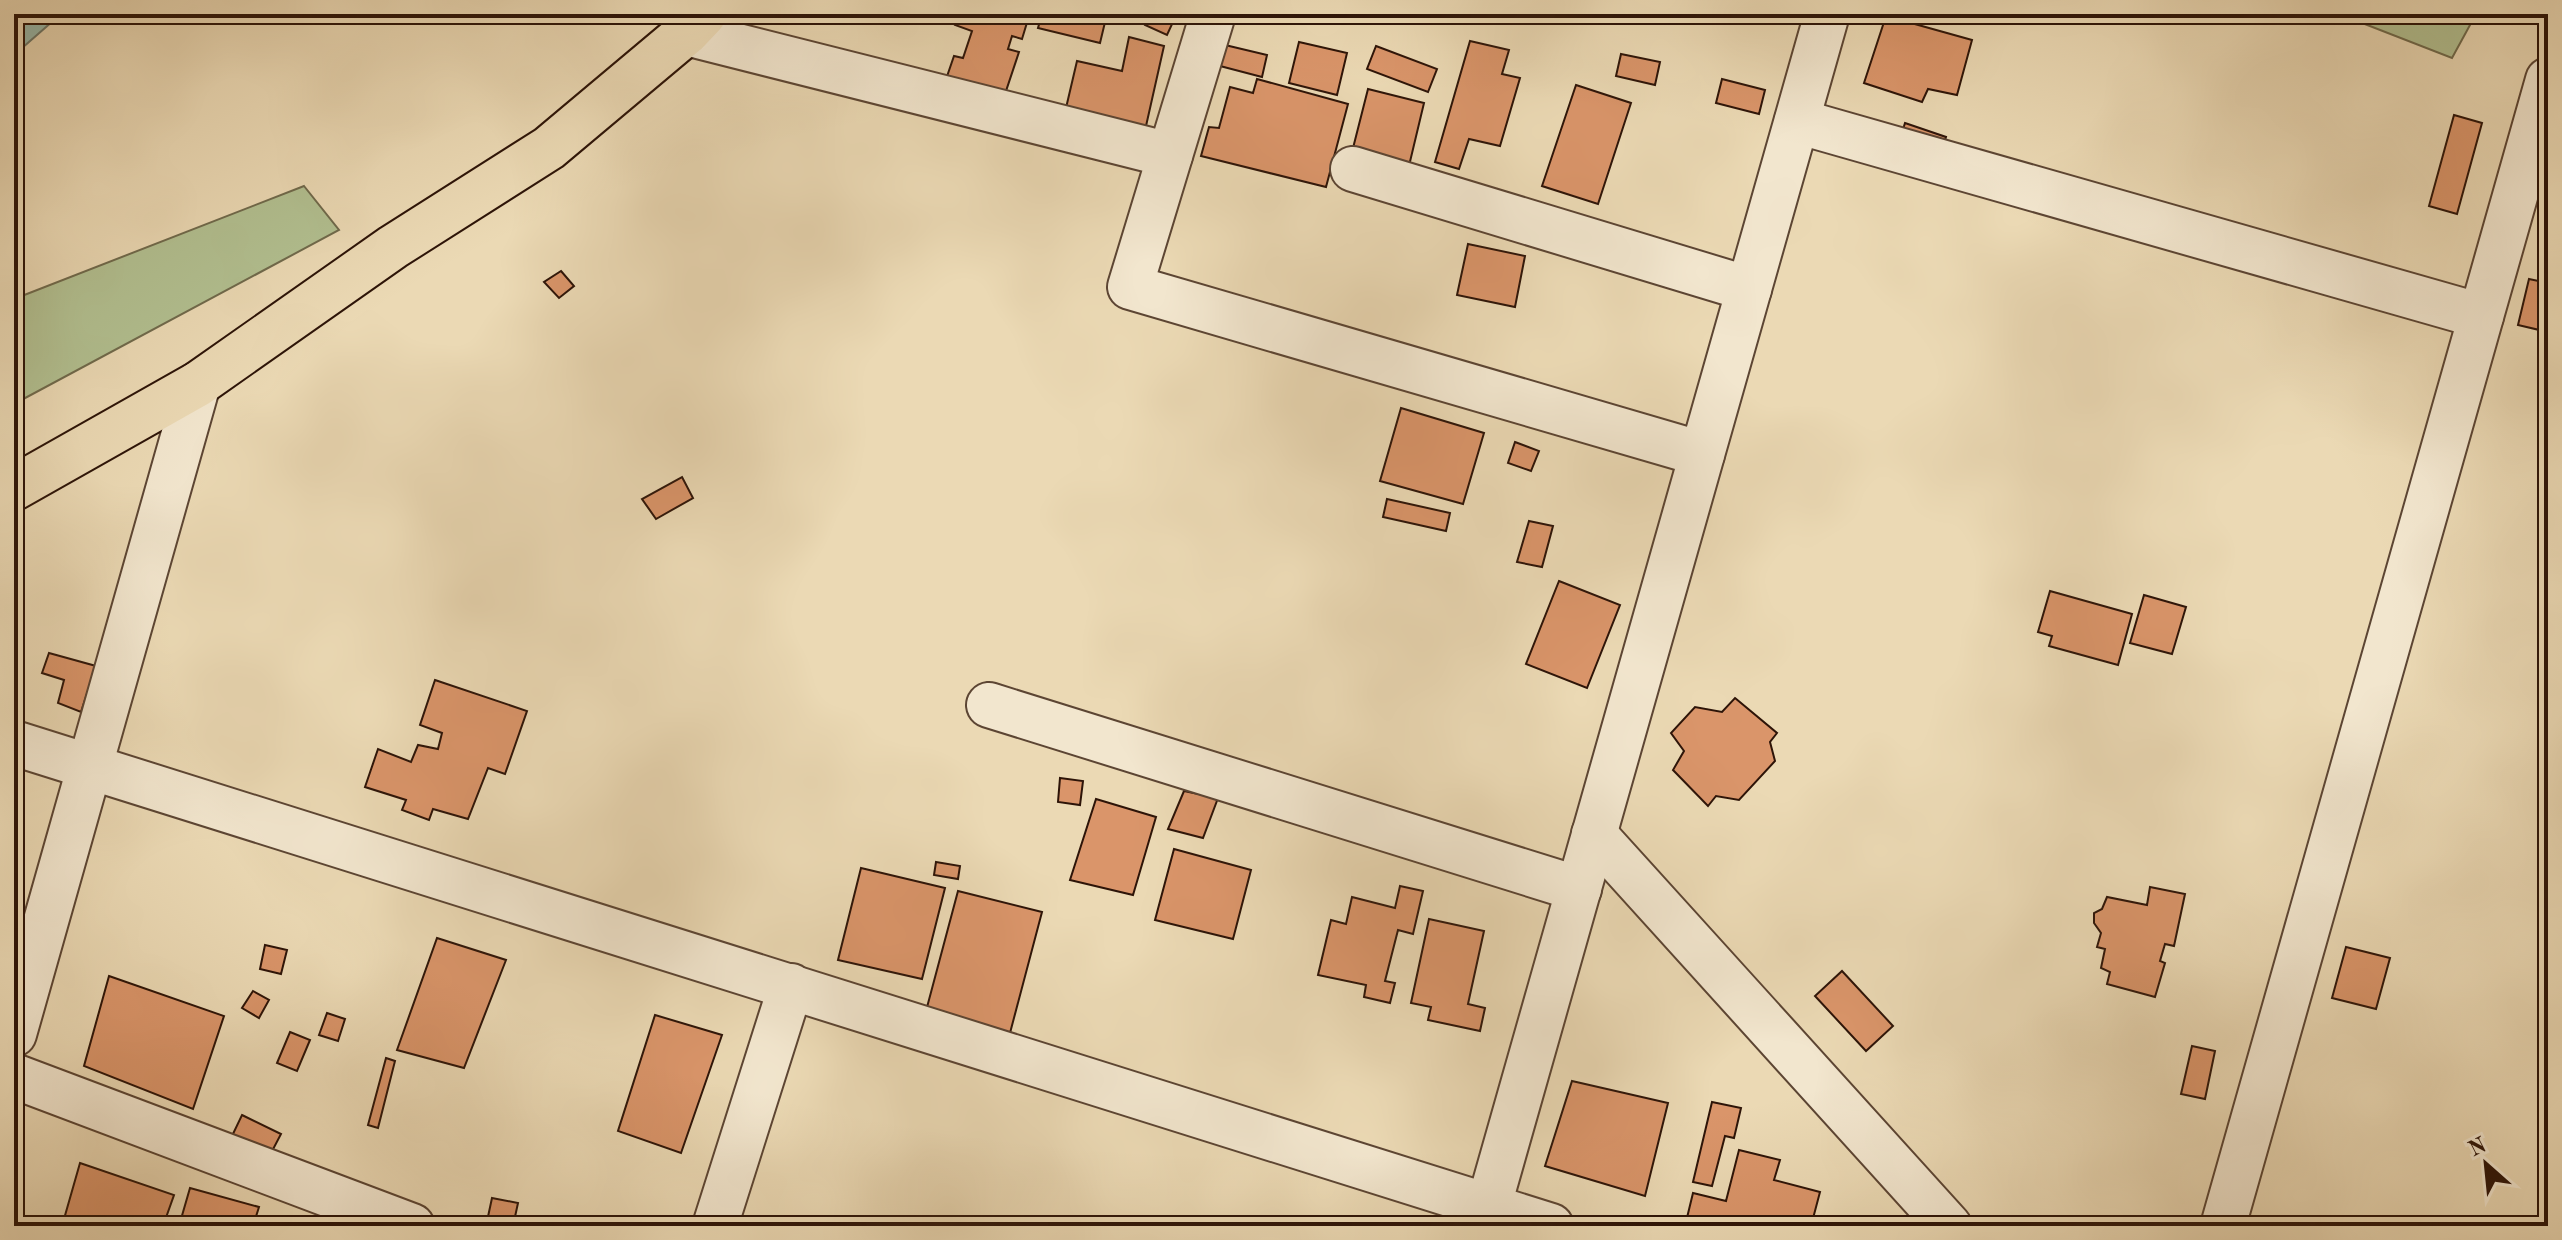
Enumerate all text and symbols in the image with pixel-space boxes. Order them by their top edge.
north arrow [2446,1124,2526,1204]
text: N [2465,1134,2490,1162]

